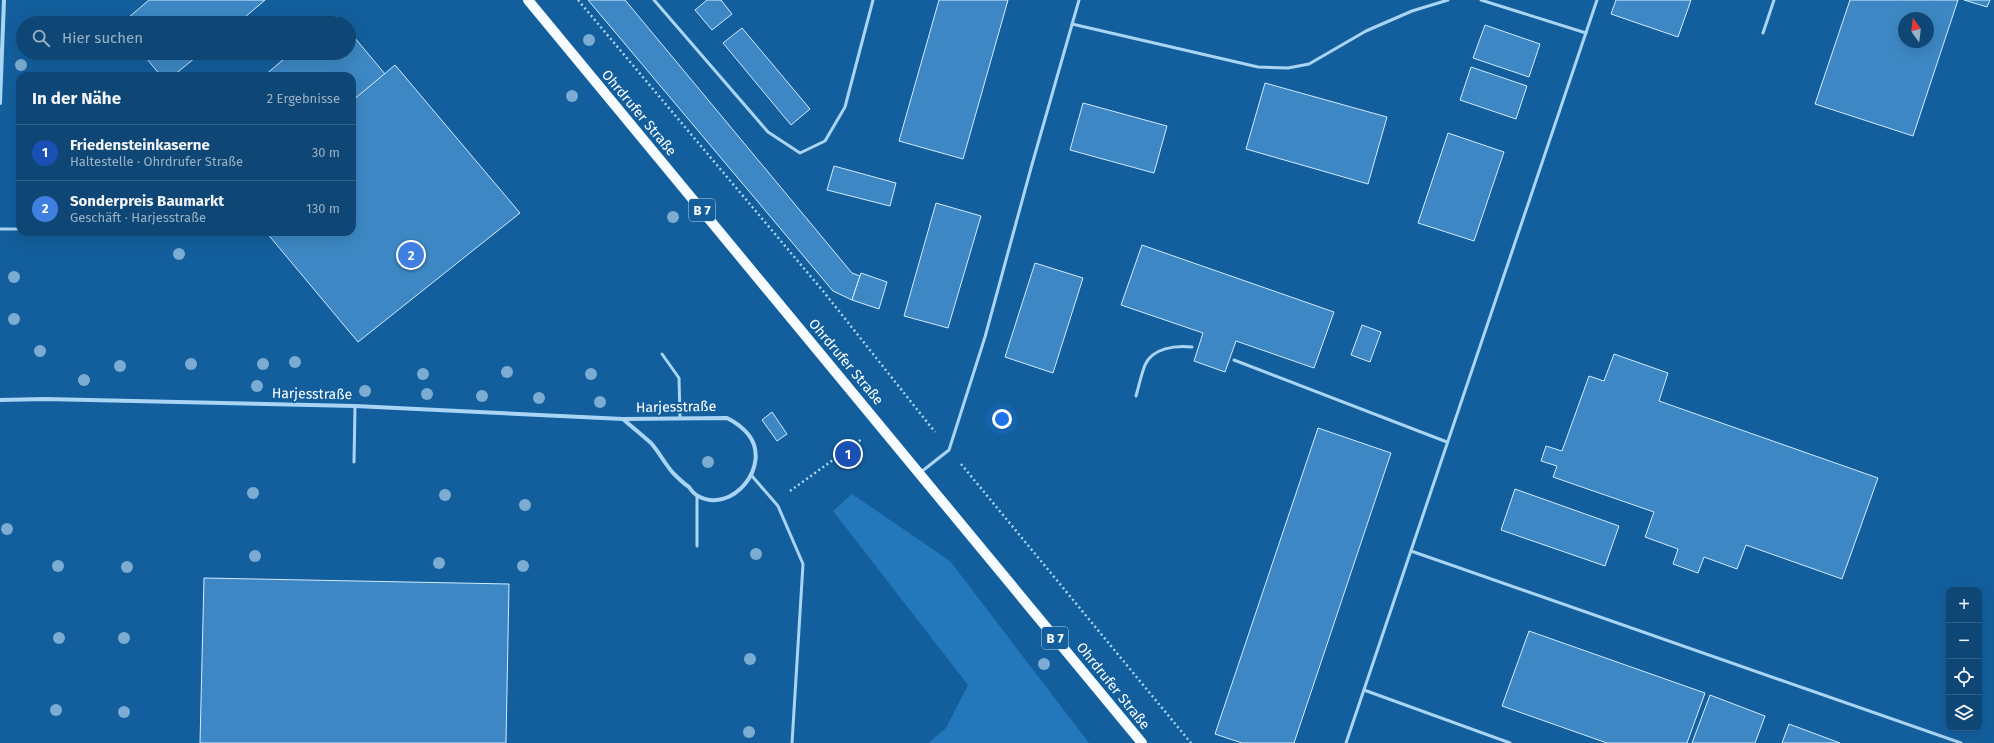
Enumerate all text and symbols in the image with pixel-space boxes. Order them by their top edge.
north arrow [1898,12,1934,48]
search box [16,16,356,60]
icon: search [30,27,52,49]
text: Hier suchen [62,29,143,47]
street label: Ohrdrufer Straße [598,66,680,160]
text: In der Nähe [32,88,121,109]
text: 2 Ergebnisse [267,91,340,106]
text: Friedensteinkaserne [70,136,210,154]
text: 1 [42,145,48,160]
text: 30 m [312,145,340,160]
text: Haltestelle · Ohrdrufer Straße [70,154,243,169]
text: Sonderpreis Baumarkt [70,192,224,210]
road number: B 7 [689,199,715,221]
text: 2 [42,201,48,216]
text: 130 m [306,201,340,216]
text: Geschäft · Harjesstraße [70,210,206,225]
pin: 2 [398,240,424,270]
street label: Ohrdrufer Straße [805,315,887,409]
street label: Harjesstraße [272,385,352,403]
street label: Harjesstraße [636,398,716,416]
your location [992,409,1012,429]
pin: 1 [835,439,861,469]
map controls [1946,587,1982,731]
button: + [1946,587,1982,623]
button: − [1946,623,1982,659]
road number: B 7 [1042,627,1068,649]
street label: Ohrdrufer Straße [1073,639,1153,733]
button: locate [1946,659,1982,695]
button: layers [1946,695,1982,731]

